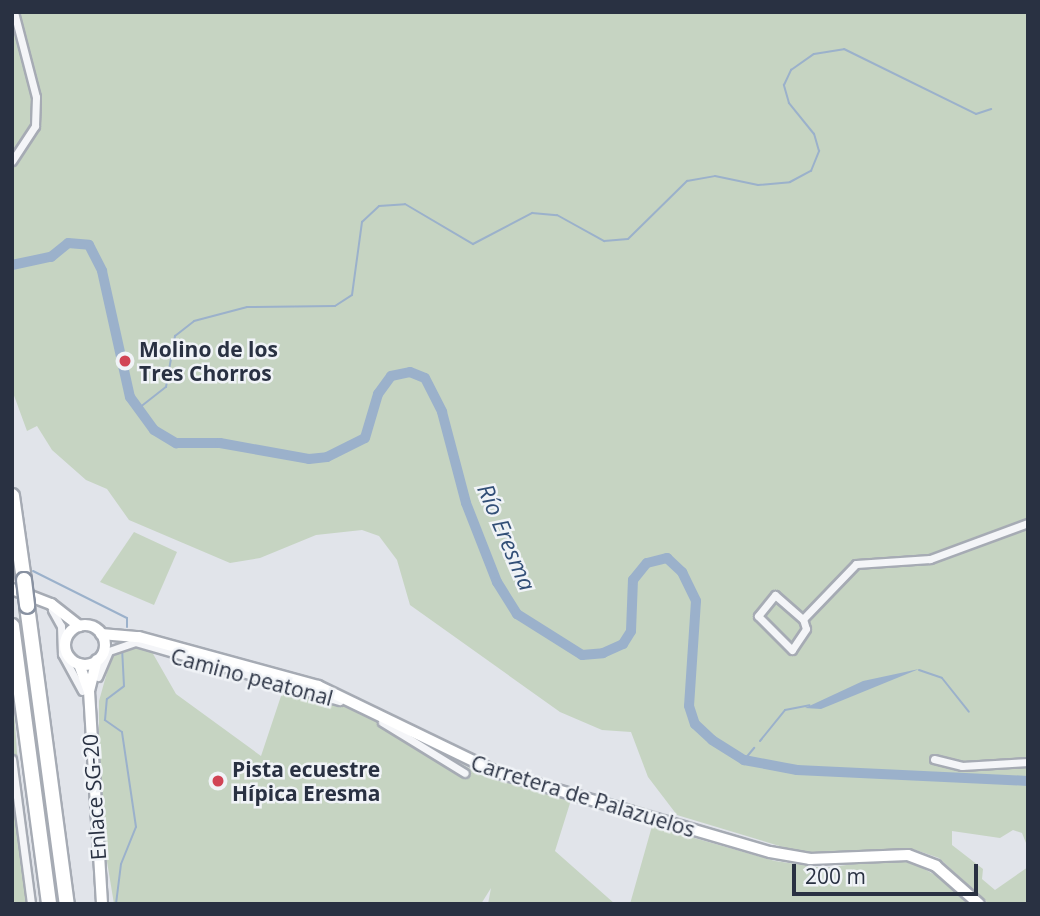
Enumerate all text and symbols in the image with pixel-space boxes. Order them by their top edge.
place label: Molino de los Tres Chorros [139,336,278,386]
marker: Molino de los Tres Chorros [117,353,133,369]
water label: Río Eresma [472,479,542,595]
street label: Camino peatonal [168,643,336,711]
street label: Enlace SG-20 [77,733,111,861]
street label: Carretera de Palazuelos [468,750,698,842]
place label: Pista ecuestre Hípica Eresma [232,756,381,806]
marker: Pista ecuestre Hípica Eresma [210,773,226,789]
scale bar [795,850,981,894]
text: 200 m [805,862,866,890]

